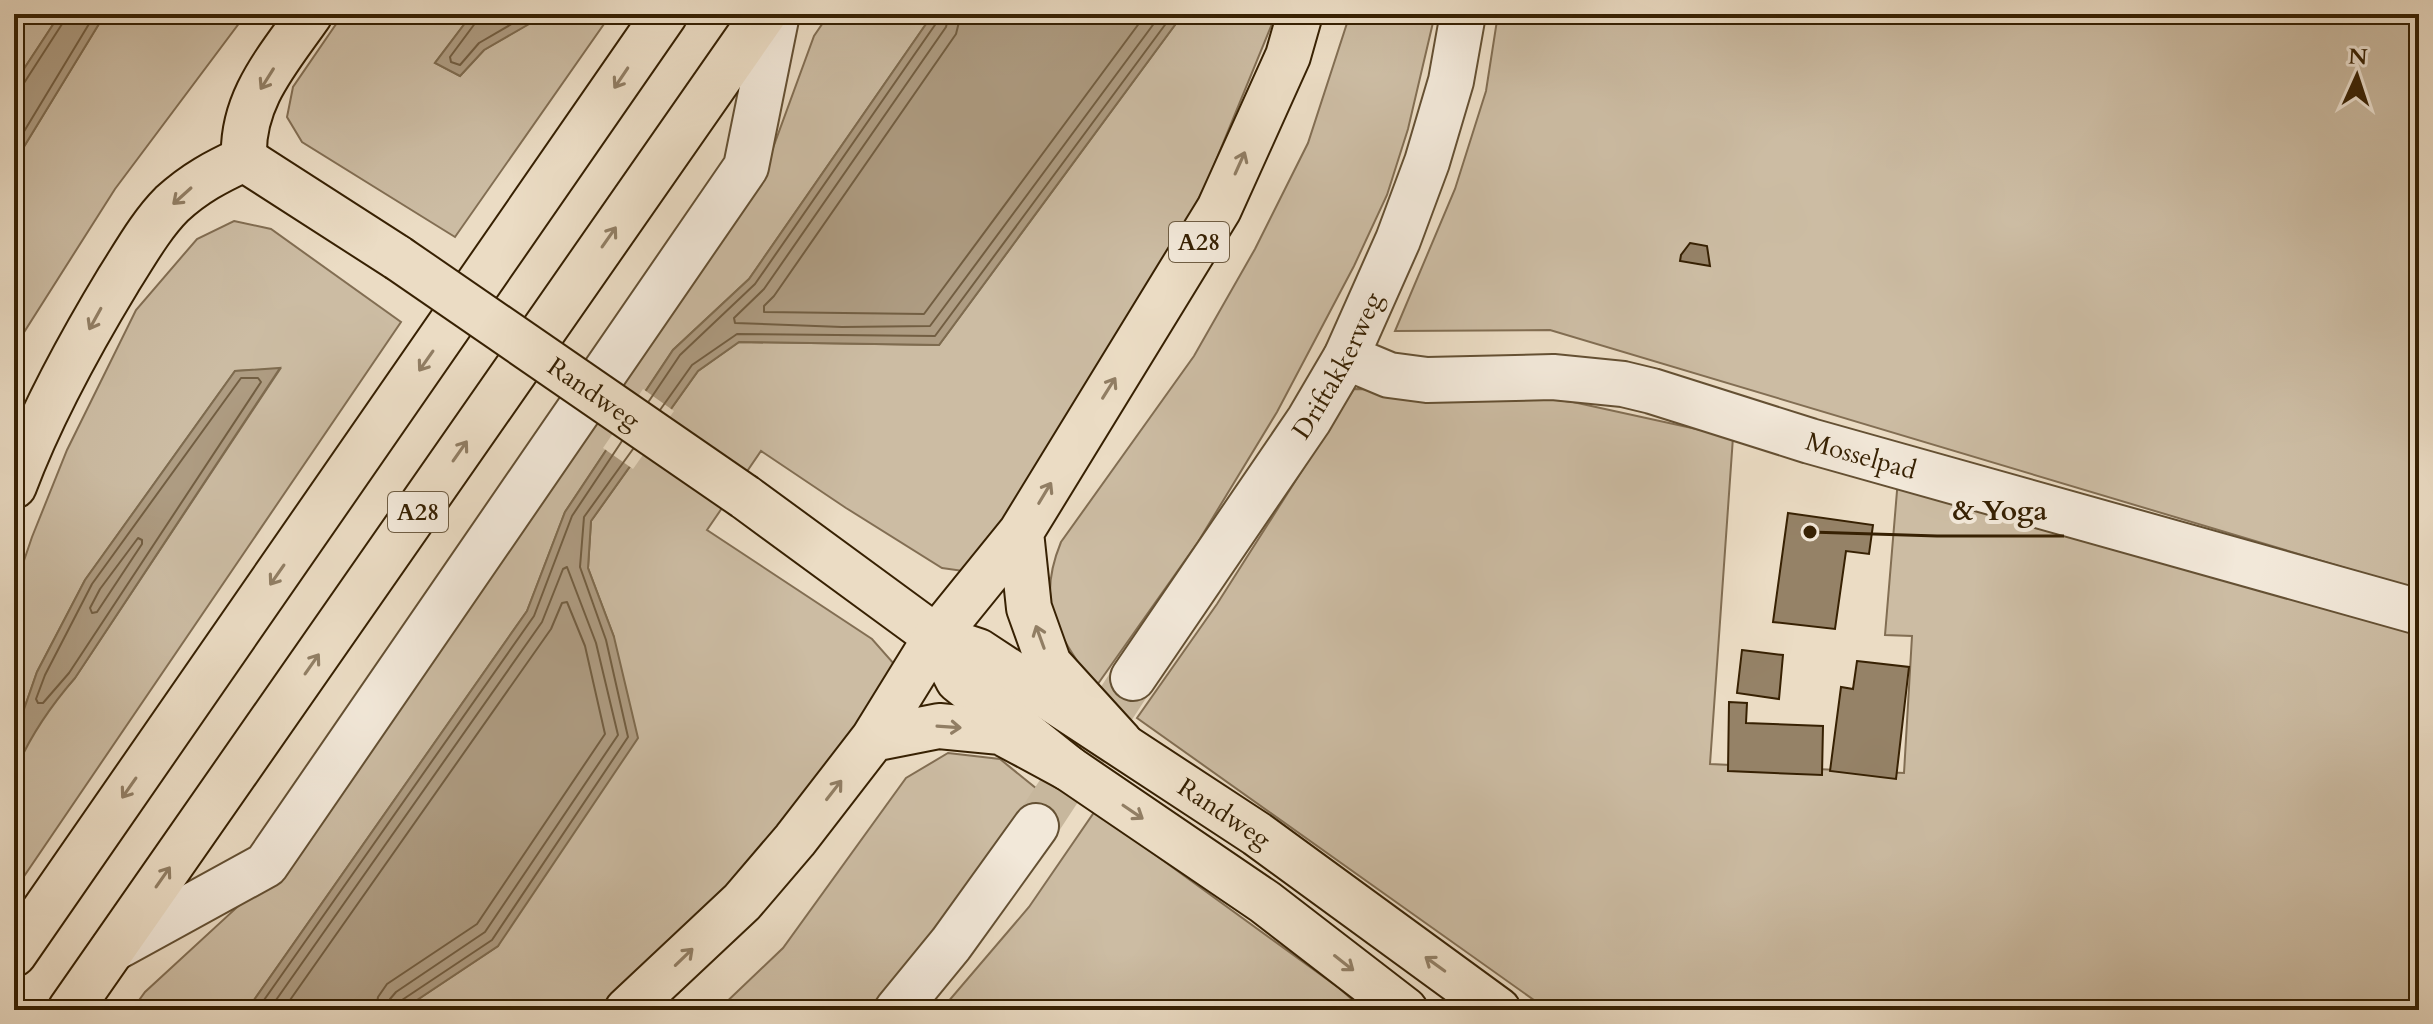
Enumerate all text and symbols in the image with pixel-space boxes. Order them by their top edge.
north arrow [2317,36,2397,116]
text: N [2348,42,2368,73]
one-way arrow [259,67,275,90]
one-way arrow [613,67,629,89]
one-way arrow [1233,151,1248,176]
one-way arrow [172,187,192,205]
road number: A28 [1169,222,1229,262]
one-way arrow [601,227,617,249]
street label: Driftakkerweg [1284,286,1390,446]
one-way arrow [87,307,102,331]
street label: Randweg [541,349,648,437]
one-way arrow [418,350,434,372]
one-way arrow [1102,377,1118,400]
street label: Mosselpad [1802,423,1921,488]
one-way arrow [452,440,468,462]
one-way arrow [1037,482,1053,505]
callout: & Yoga [1937,484,2064,536]
road number: A28 [388,492,448,532]
text: & Yoga [1953,492,2047,530]
one-way arrow [269,563,285,585]
one-way arrow [1031,624,1046,649]
one-way arrow [304,653,320,675]
one-way arrow [935,720,962,735]
street label: Randweg [1171,769,1279,857]
one-way arrow [121,777,137,799]
one-way arrow [825,780,842,801]
one-way arrow [1121,804,1143,820]
one-way arrow [155,867,171,889]
one-way arrow [674,948,693,967]
one-way arrow [1333,955,1354,972]
one-way arrow [1425,956,1447,972]

